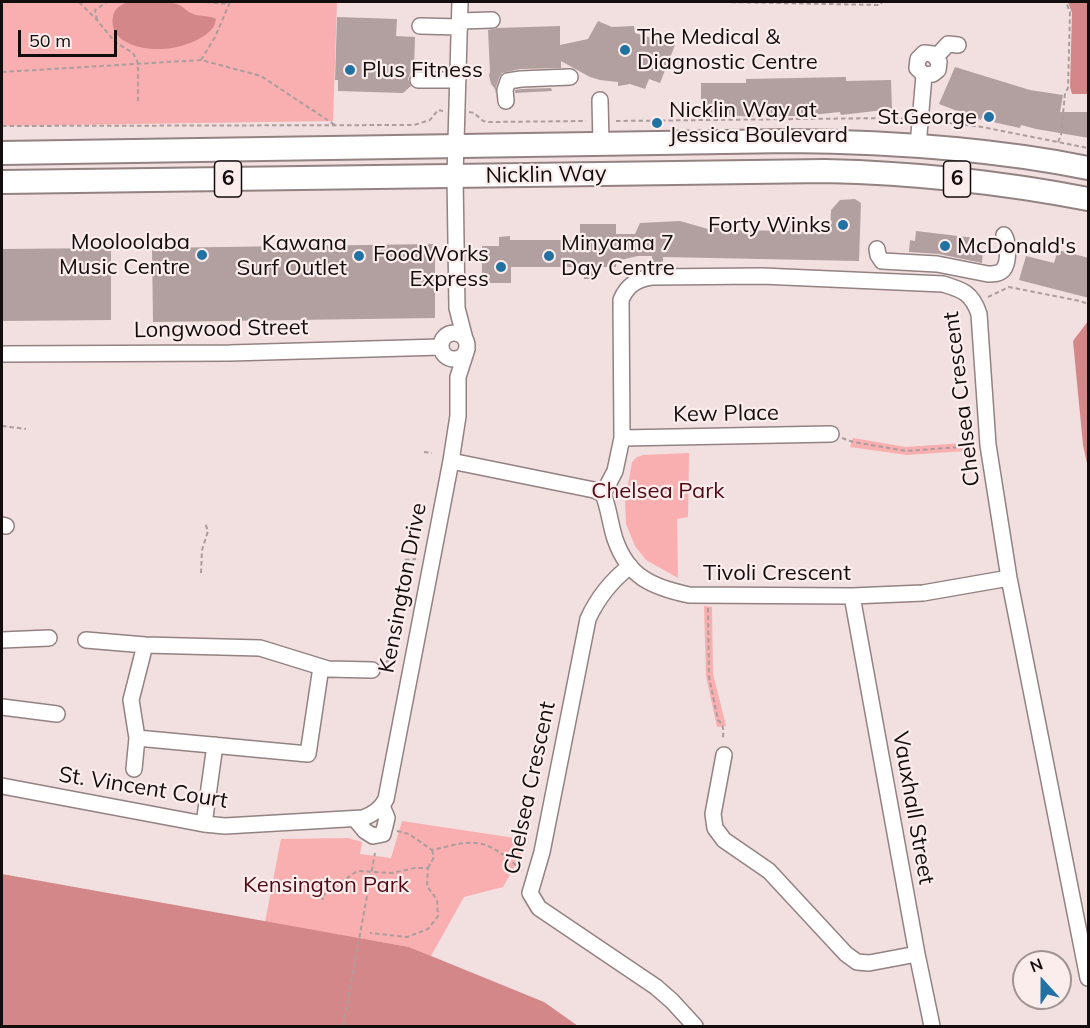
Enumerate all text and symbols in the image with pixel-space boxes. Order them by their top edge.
scale bar [21,18,120,56]
place label: The Medical & Diagnostic Centre [637,24,818,76]
text: 50 m [29,29,71,52]
marker: The Medical & Diagnostic Centre [618,43,632,57]
place label: Plus Fitness [362,57,483,83]
marker: Plus Fitness [343,63,357,77]
place label: Nicklin Way at Jessica Boulevard [669,97,848,148]
place label: St.George [877,104,977,130]
marker: St.George [982,110,996,124]
marker: Nicklin Way at Jessica Boulevard [650,116,664,130]
road number: 6 [214,161,242,197]
street label: Nicklin Way [485,161,607,189]
road number: 6 [944,161,970,197]
place label: Forty Winks [708,212,831,238]
marker: Forty Winks [836,218,850,232]
place label: Mooloolaba Music Centre [59,229,190,280]
place label: Kawana Surf Outlet [237,230,347,282]
place label: Minyama 7 Day Centre [561,230,675,282]
place label: McDonald's [957,233,1076,259]
marker: McDonald's [938,239,952,253]
place label: FoodWorks Express [373,241,489,292]
marker: Mooloolaba Music Centre [195,248,209,262]
marker: Kawana Surf Outlet [352,249,366,263]
marker: Minyama 7 Day Centre [542,249,556,263]
marker: FoodWorks Express [494,260,508,274]
street label: Chelsea Crescent [938,310,986,488]
street label: Longwood Street [134,314,308,344]
street label: Kew Place [673,400,779,428]
park label: Chelsea Park [591,478,725,504]
street label: Kensington Drive [374,501,432,675]
street label: Tivoli Crescent [703,560,851,586]
street label: Chelsea Crescent [499,699,561,877]
street label: Vauxhall Street [887,729,939,887]
street label: St. Vincent Court [57,762,229,814]
park label: Kensington Park [243,872,409,898]
north arrow [1012,950,1072,1010]
text: N [1027,954,1045,977]

